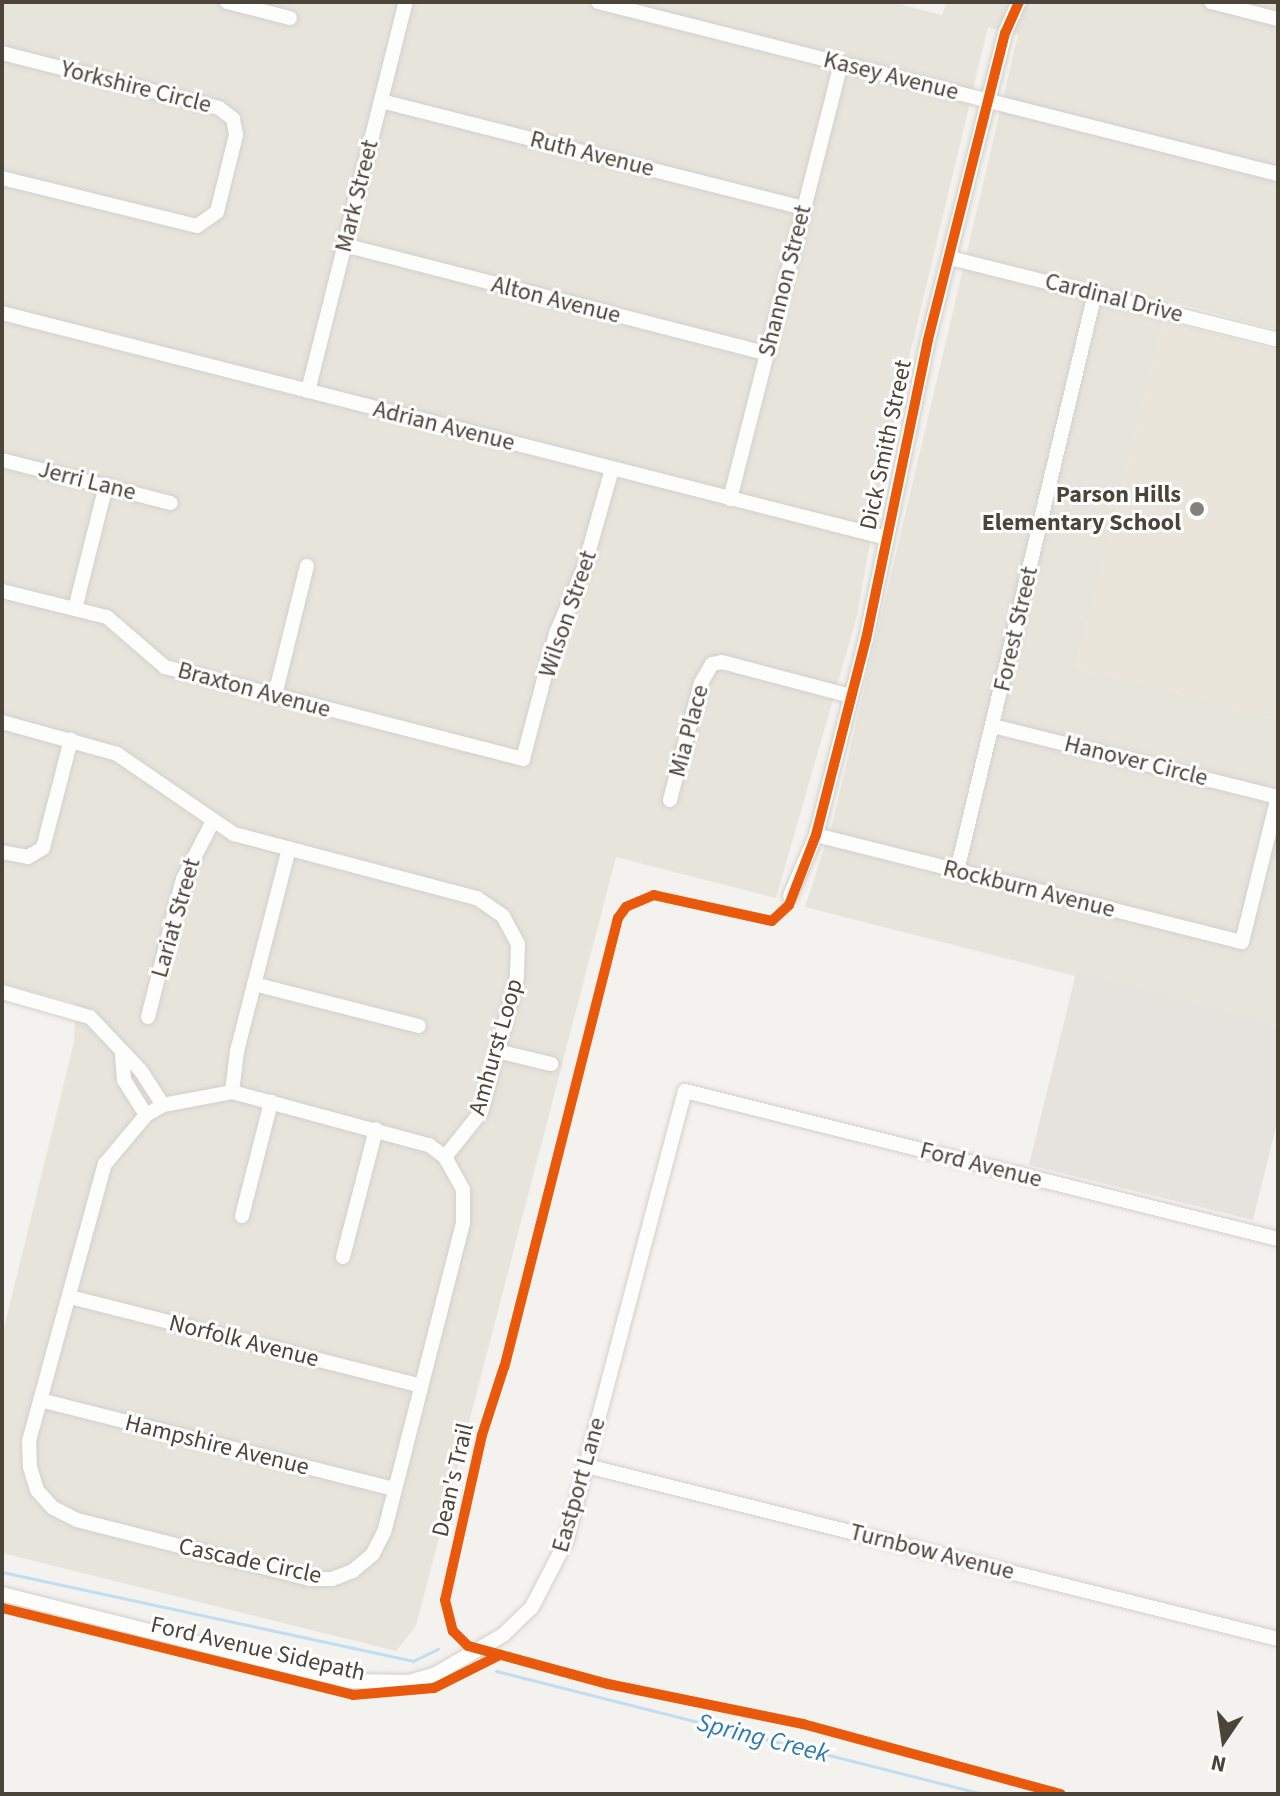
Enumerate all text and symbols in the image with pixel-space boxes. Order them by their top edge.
street label: Kasey Avenue [821,45,961,107]
street label: Yorkshire Circle [58,54,214,120]
street label: Ruth Avenue [527,125,657,183]
street label: Mark Street [329,137,385,255]
street label: Shannon Street [752,202,818,360]
street label: Cardinal Drive [1042,267,1186,329]
street label: Alton Avenue [489,270,623,330]
street label: Dick Smith Street [854,357,918,533]
street label: Adrian Avenue [370,395,518,457]
street label: Jerri Lane [35,455,139,507]
place label: Parson Hills Elementary School [982,481,1181,537]
marker: Parson Hills Elementary School [1188,500,1206,518]
street label: Wilson Street [533,547,603,681]
street label: Forest Street [988,564,1044,694]
street label: Braxton Avenue [175,656,333,724]
street label: Mia Place [663,682,715,780]
street label: Hanover Circle [1061,729,1211,793]
street label: Rockburn Avenue [940,854,1118,924]
street label: Lariat Street [145,855,207,981]
street label: Amhurst Loop [463,976,529,1118]
street label: Ford Avenue [917,1136,1045,1194]
street label: Norfolk Avenue [166,1308,322,1374]
street label: Hampshire Avenue [122,1408,312,1482]
street label: Eastport Lane [546,1414,612,1556]
street label: Dean's Trail [426,1420,480,1540]
street label: Turnbow Avenue [847,1518,1017,1586]
street label: Cascade Circle [176,1532,324,1590]
street label: Ford Avenue Sidepath [148,1610,368,1688]
north arrow [1184,1700,1264,1780]
water label: Spring Creek [694,1707,832,1769]
text: N [1208,1746,1229,1781]

